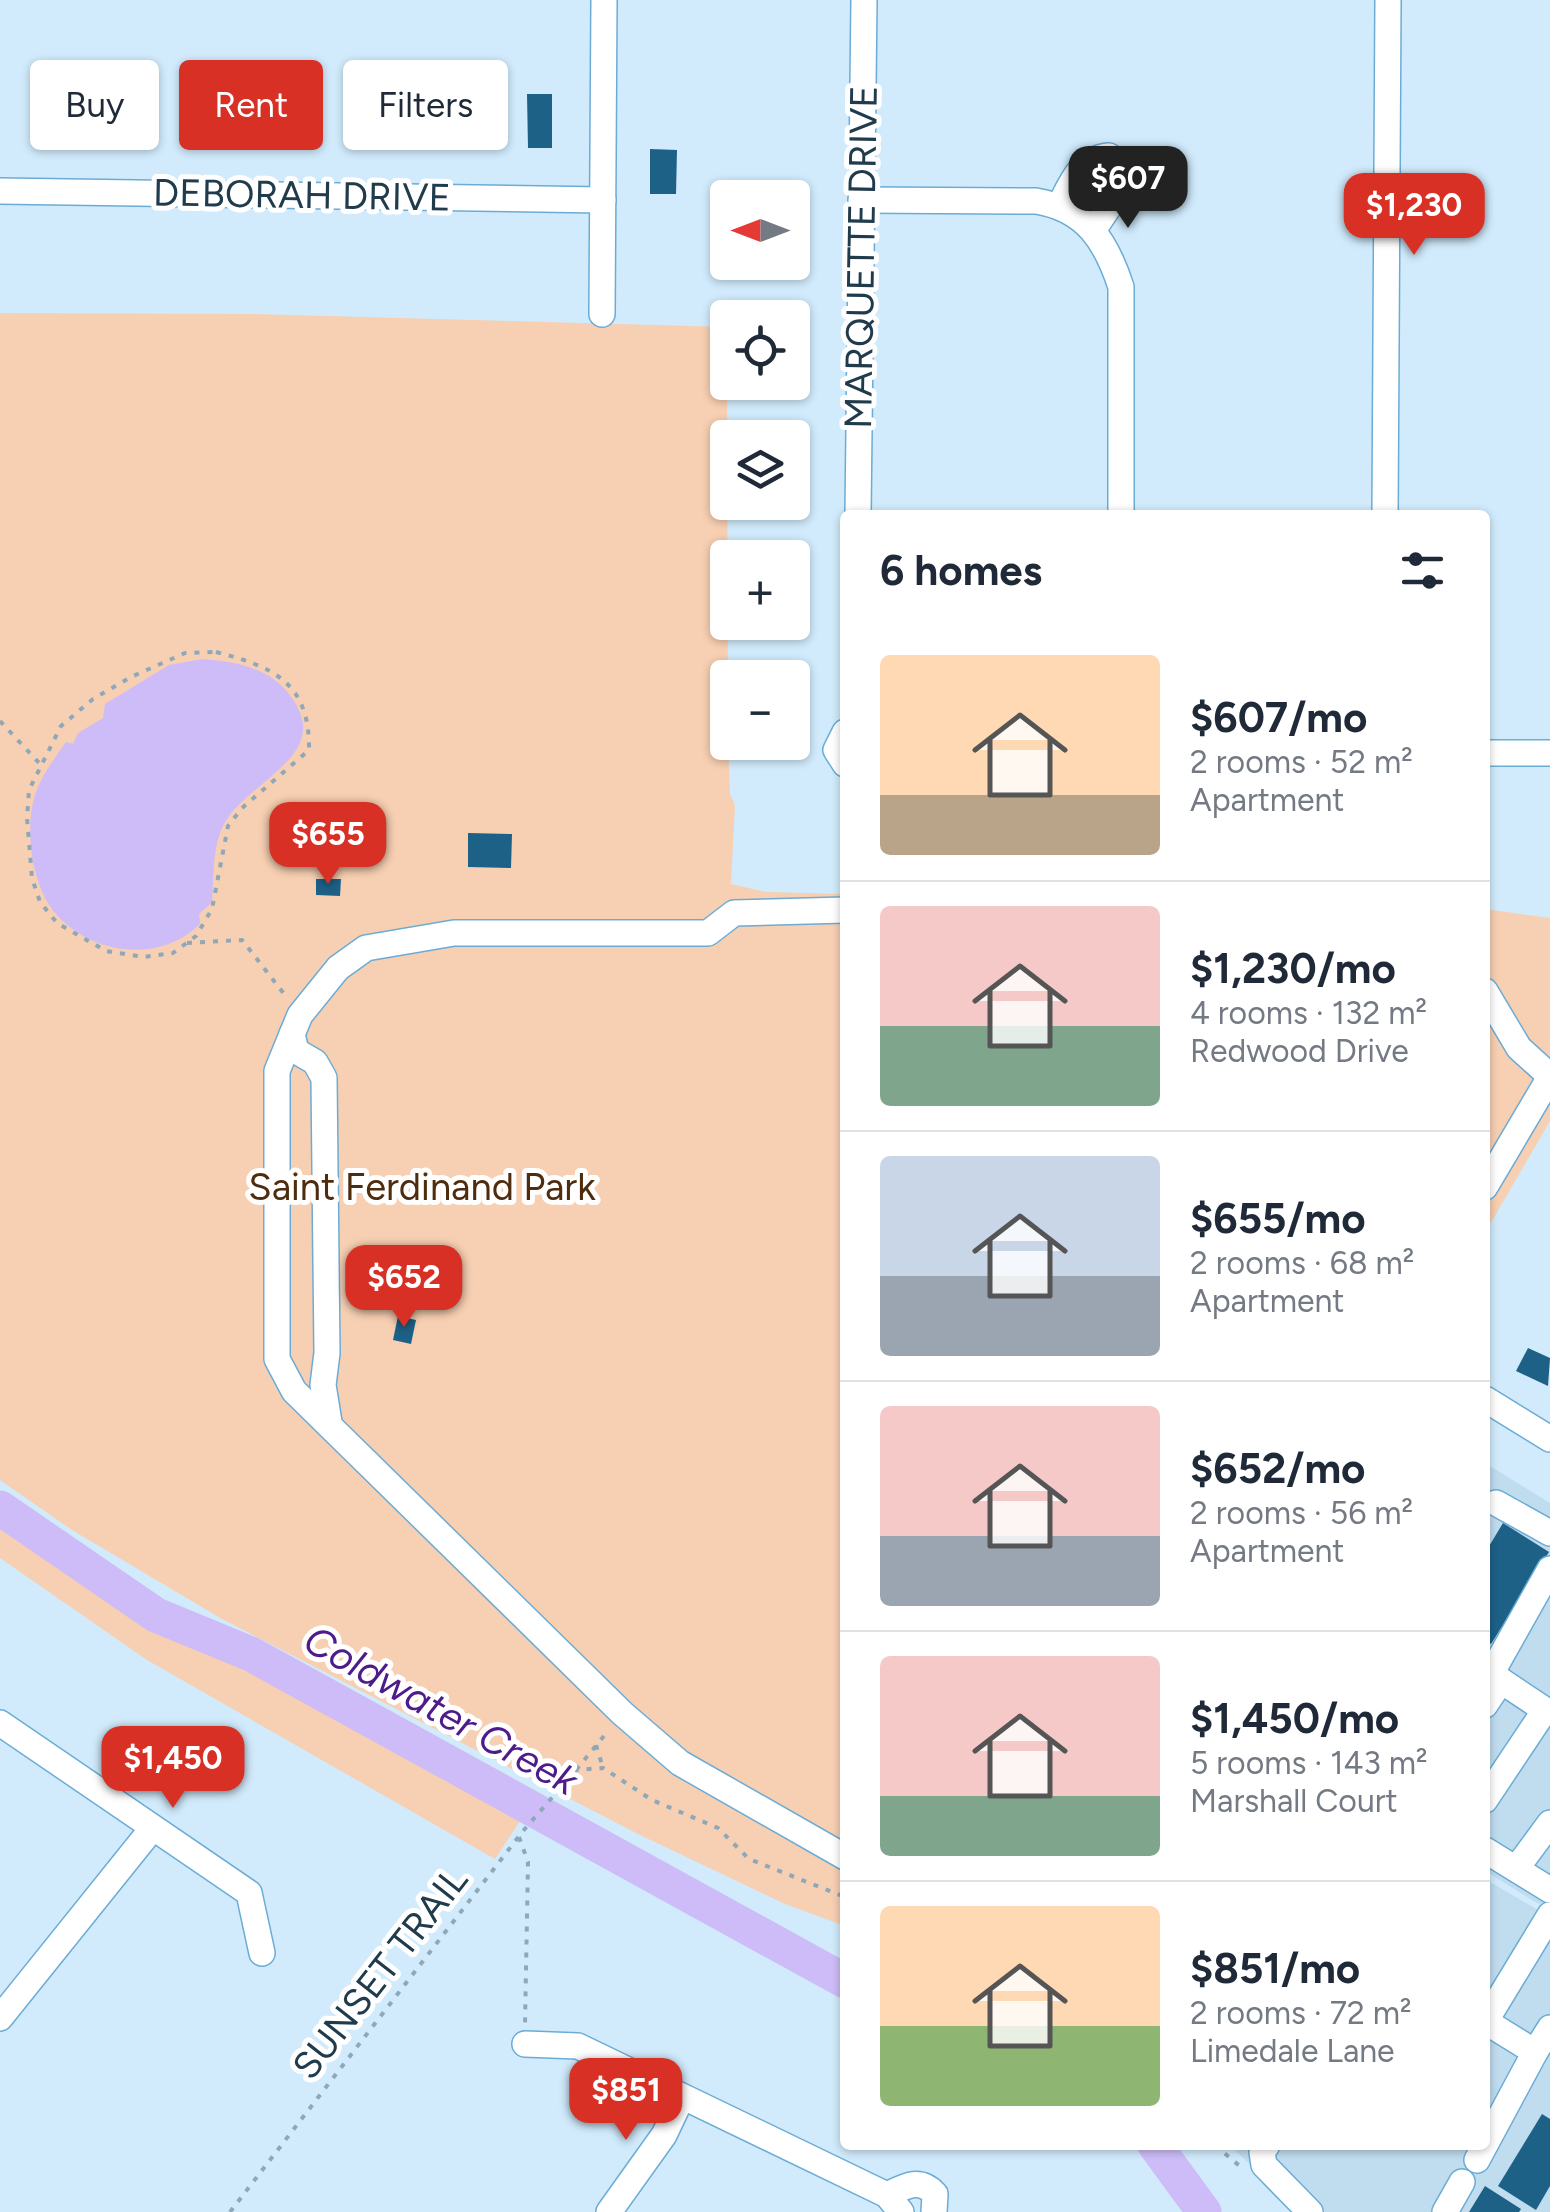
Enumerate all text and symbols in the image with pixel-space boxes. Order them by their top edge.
chip: Buy [30,60,159,150]
chip: Rent [179,60,323,150]
chip: Filters [343,60,508,150]
street label: MARQUETTE DRIVE [835,85,887,429]
pin: $607 [1069,146,1187,231]
text: $607 [1091,159,1165,197]
street label: DEBORAH DRIVE [153,169,451,221]
pin: $1,230 [1333,173,1495,258]
north arrow [710,180,810,280]
map controls [710,180,810,760]
text: $1,230 [1366,186,1462,224]
button: locate [710,300,810,400]
button: layers [710,420,810,520]
button: + [710,540,810,640]
icon: filters [1395,543,1450,598]
text: 6 homes [880,545,1042,596]
button: − [710,660,810,760]
text: $607/mo [1190,692,1367,743]
icon: home [960,695,1080,815]
text: 2 rooms · 52 m² [1190,743,1413,781]
text: Apartment [1190,781,1344,819]
pin: $655 [269,802,387,887]
text: $655 [291,815,365,853]
text: $1,230/mo [1190,943,1396,994]
icon: home [960,946,1080,1066]
text: 4 rooms · 132 m² [1190,994,1427,1032]
text: Redwood Drive [1190,1032,1409,1070]
park label: Saint Ferdinand Park [248,1164,596,1210]
text: $655/mo [1190,1193,1366,1244]
icon: home [960,1196,1080,1316]
text: 2 rooms · 68 m² [1190,1244,1414,1282]
pin: $652 [345,1245,463,1330]
text: $652 [367,1258,441,1296]
text: Apartment [1190,1282,1344,1320]
text: $652/mo [1190,1443,1366,1494]
icon: home [960,1446,1080,1566]
text: 2 rooms · 56 m² [1190,1494,1413,1532]
text: Apartment [1190,1532,1344,1570]
water label: Coldwater Creek [296,1615,588,1806]
text: $1,450/mo [1190,1693,1399,1744]
icon: home [960,1696,1080,1816]
pin: $1,450 [92,1726,254,1811]
text: $1,450 [123,1739,223,1777]
text: 5 rooms · 143 m² [1190,1744,1428,1782]
text: Marshall Court [1190,1782,1398,1820]
street label: SUNSET TRAIL [283,1858,477,2088]
text: $851/mo [1190,1943,1360,1994]
icon: home [960,1946,1080,2066]
text: 2 rooms · 72 m² [1190,1994,1412,2032]
text: Limedale Lane [1190,2032,1395,2070]
pin: $851 [567,2058,685,2143]
text: $851 [591,2071,661,2109]

